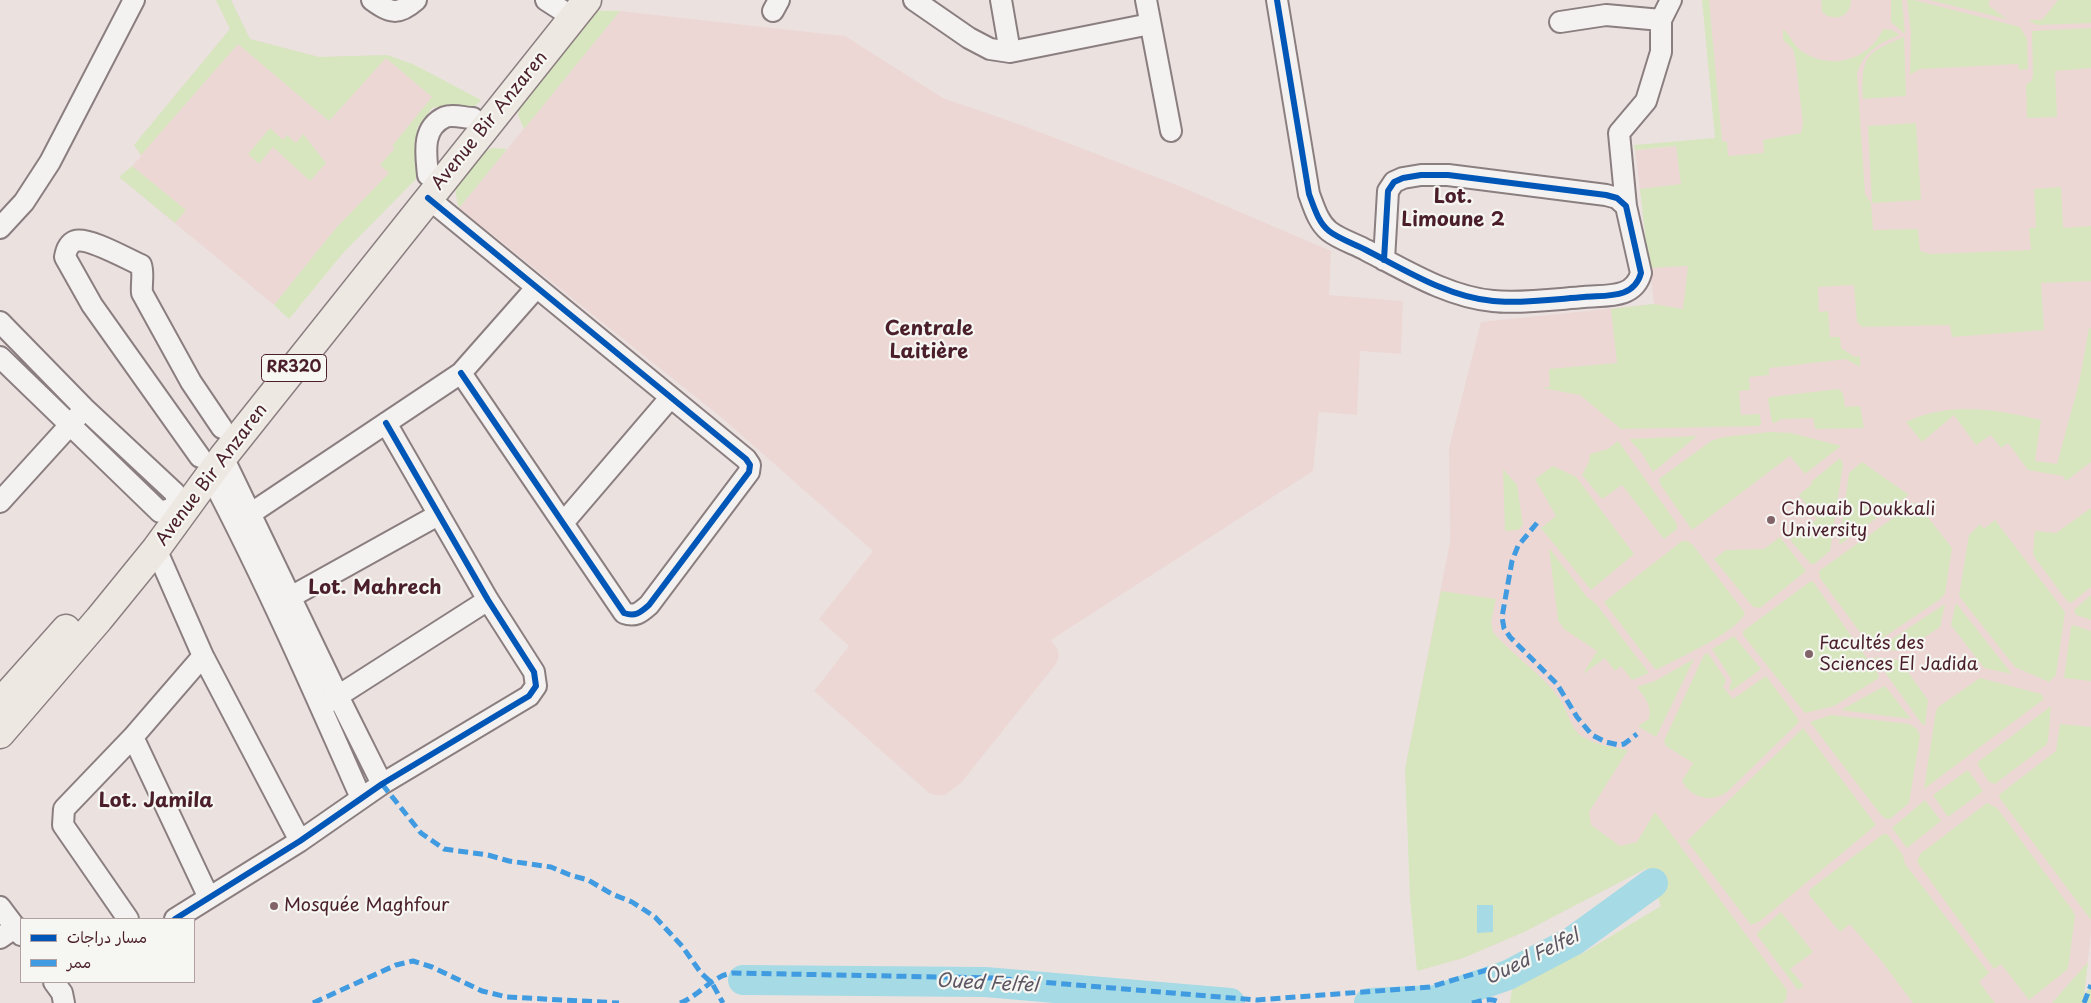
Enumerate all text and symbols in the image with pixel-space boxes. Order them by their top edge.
street label: Avenue Bir Anzaren [427,47,553,195]
district label: Lot. Limoune 2 [1401,185,1505,232]
district label: Centrale Laitière [885,317,973,364]
road number: RR320 [262,354,326,382]
street label: Avenue Bir Anzaren [152,400,272,550]
place label: Chouaib Doukkali University [1781,499,1936,542]
marker: Chouaib Doukkali University [1765,514,1777,526]
district label: Lot. Mahrech [308,576,442,600]
place label: Facultés des Sciences El Jadida [1819,633,1978,676]
marker: Facultés des Sciences El Jadida [1803,648,1815,660]
district label: Lot. Jamila [99,789,213,813]
place label: Mosquée Maghfour [284,895,449,917]
marker: Mosquée Maghfour [268,900,280,912]
legend [20,918,195,983]
text: مسار دراجات [67,925,147,948]
water label: Oued Felfel [1481,925,1583,991]
text: ممر [67,950,91,973]
water label: Oued Felfel [936,970,1038,998]

